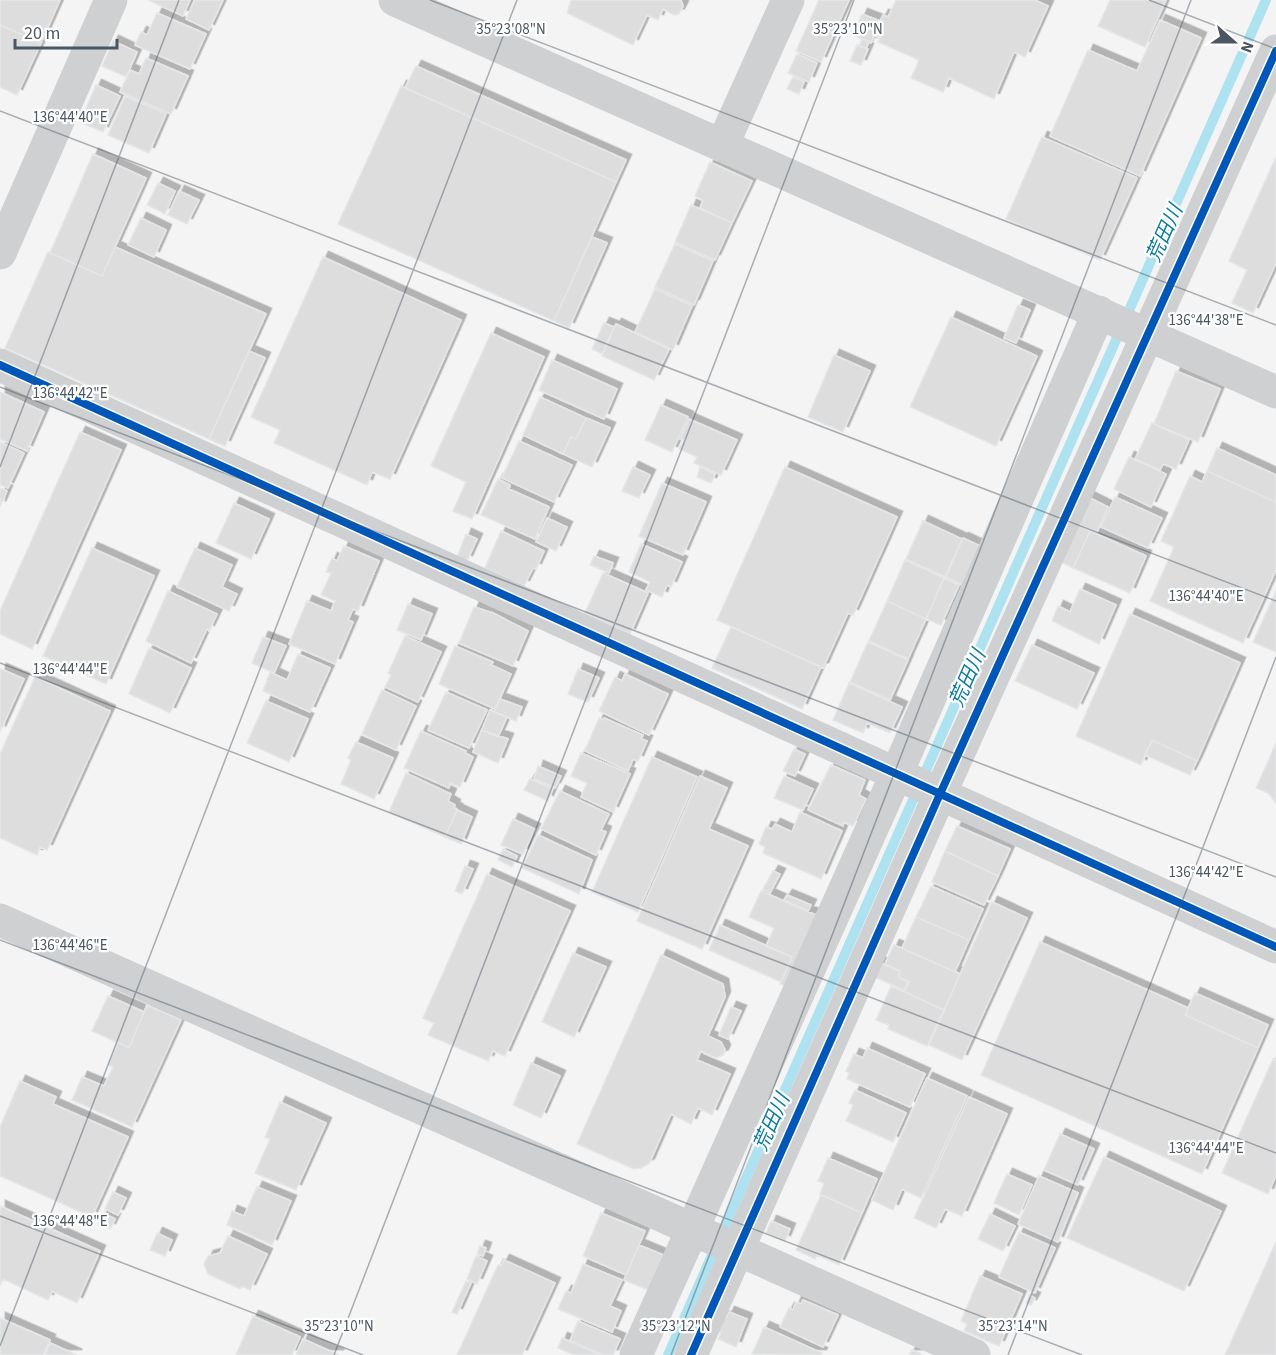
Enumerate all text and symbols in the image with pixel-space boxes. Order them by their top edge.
scale bar [15,12,117,50]
north arrow [1204,12,1264,72]
text: 35°23'08"N [476,19,546,40]
text: 35°23'10"N [813,19,883,40]
text: 20 m [24,21,60,46]
text: N [1235,38,1259,56]
text: 136°44'40"E [32,107,108,128]
water label: 荒田川 [1140,198,1191,267]
text: 136°44'38"E [1168,310,1244,331]
text: 136°44'42"E [32,383,108,404]
text: 136°44'40"E [1168,586,1244,607]
water label: 荒田川 [943,643,994,712]
text: 136°44'44"E [32,659,108,680]
text: 136°44'42"E [1168,862,1244,883]
text: 136°44'46"E [32,935,108,956]
water label: 荒田川 [747,1087,798,1156]
text: 136°44'44"E [1168,1138,1244,1159]
text: 136°44'48"E [32,1211,108,1232]
text: 35°23'10"N [304,1316,374,1337]
text: 35°23'12"N [641,1316,711,1337]
text: 35°23'14"N [978,1316,1048,1337]

